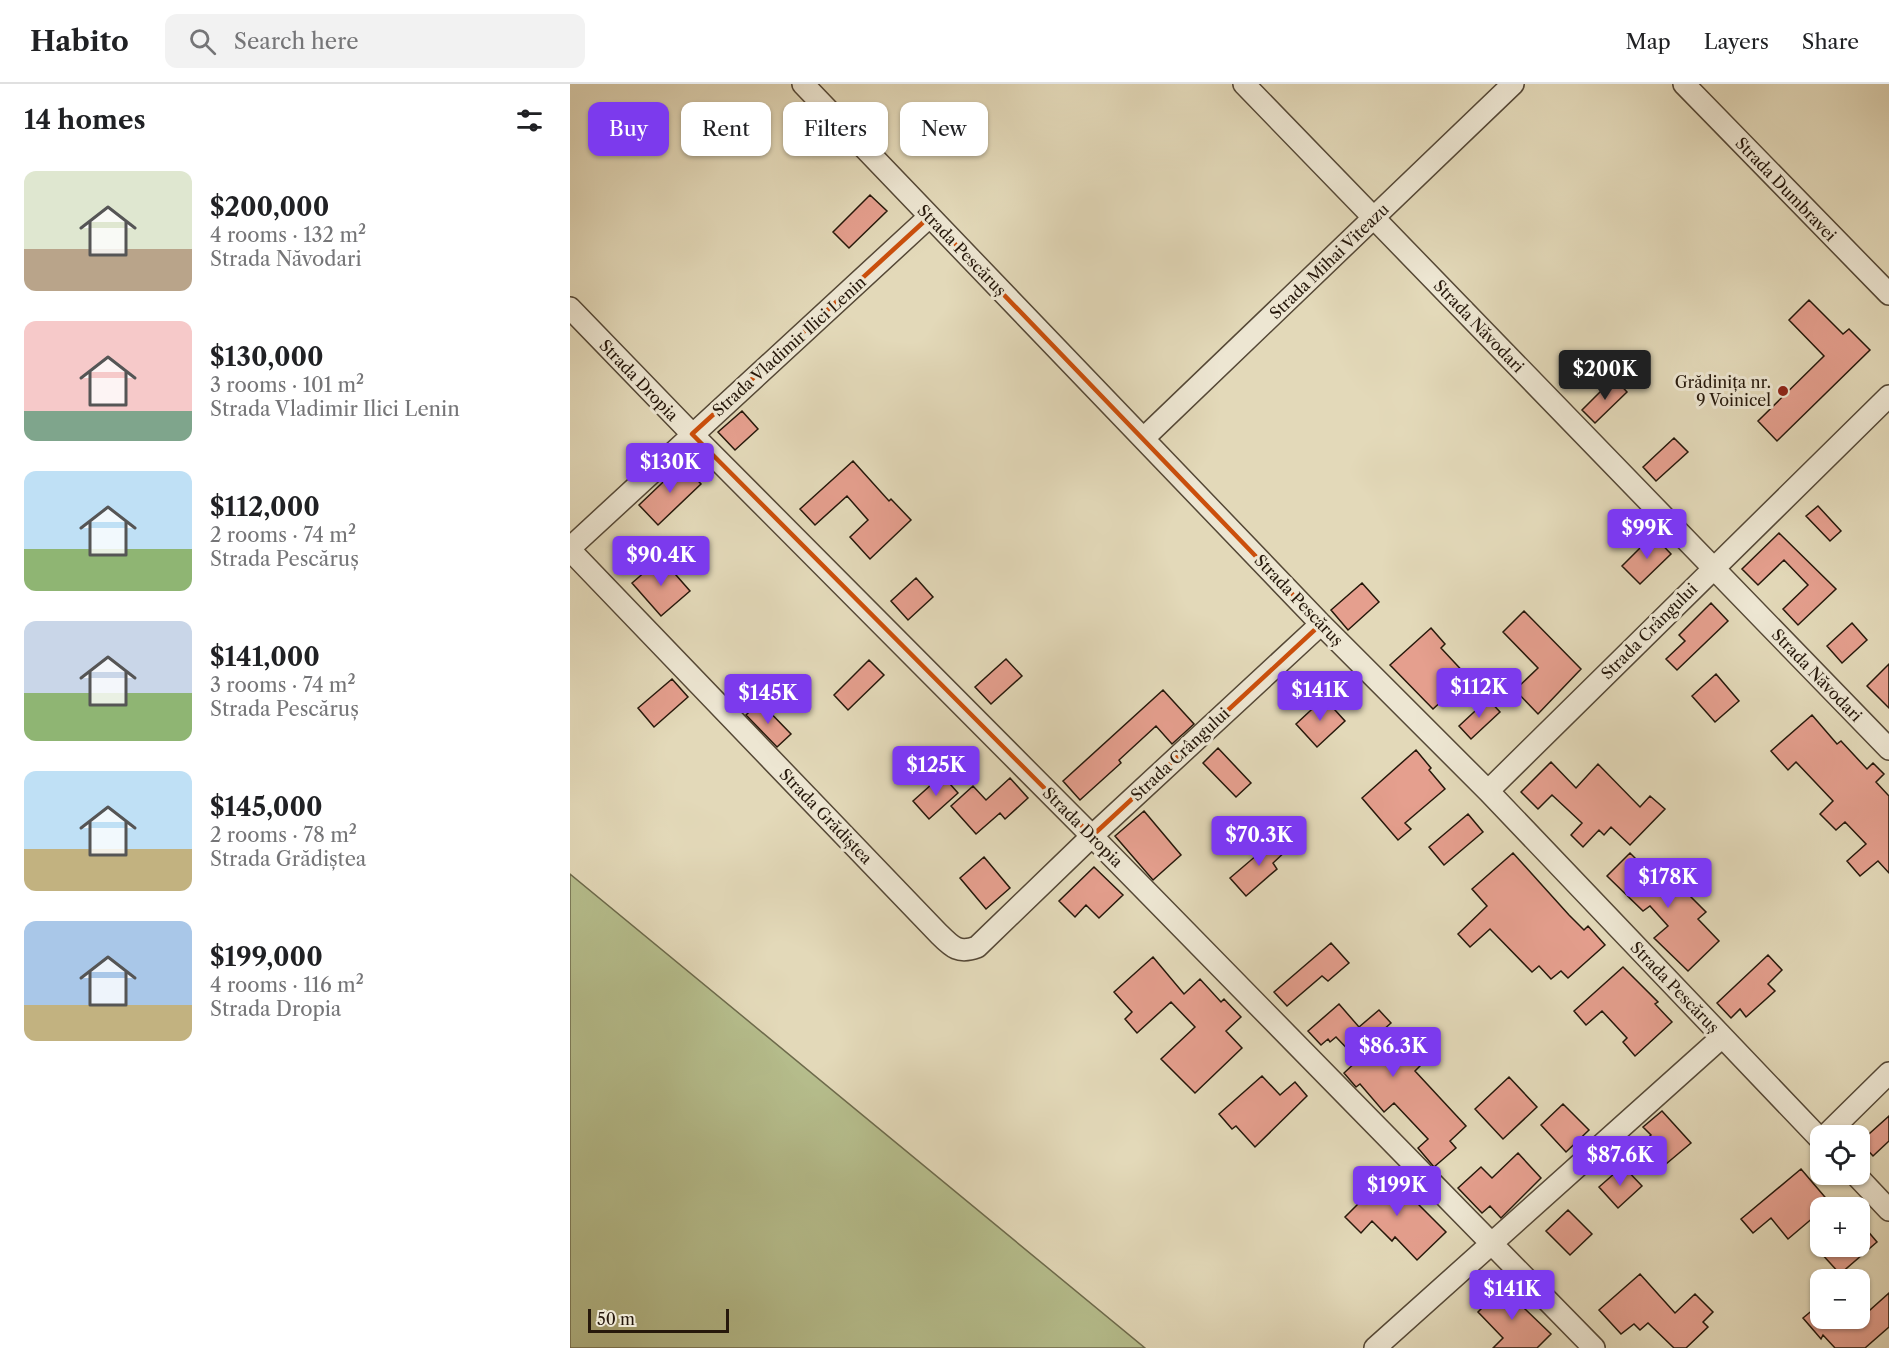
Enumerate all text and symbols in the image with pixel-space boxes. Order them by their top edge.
search box [165,14,585,68]
text: Habito [30,24,129,58]
icon: search [186,25,219,58]
text: Search here [234,28,358,55]
text: Map [1626,29,1671,54]
text: Layers [1704,29,1769,54]
text: Share [1802,29,1859,54]
chip: Buy [588,102,669,156]
chip: Rent [681,102,771,156]
chip: Filters [783,102,888,156]
chip: New [900,102,988,156]
text: 14 homes [24,104,146,136]
icon: filters [513,104,546,137]
street label: Strada Dumbravei [1731,133,1841,245]
text: $200,000 [210,191,329,223]
icon: home [72,195,144,267]
street label: Strada Mihai Viteazu [1265,199,1393,323]
street label: Strada Pescăruș [913,200,1011,300]
text: 4 rooms · 132 m² [210,223,366,247]
text: Strada Năvodari [210,247,362,271]
street label: Strada Vladimir Ilici Lenin [708,272,870,420]
street label: Strada Năvodari [1430,275,1528,377]
street label: Strada Dropia [595,335,683,425]
text: $130,000 [210,341,324,373]
icon: home [72,345,144,417]
pin: $200K [1563,350,1647,401]
text: $200K [1573,357,1637,381]
place label: Grădinița nr. 9 Voinicel [1675,372,1771,410]
text: 3 rooms · 101 m² [210,373,364,397]
marker: Grădinița nr. 9 Voinicel [1776,384,1790,398]
text: Strada Vladimir Ilici Lenin [210,397,460,421]
pin: $130K [628,443,712,494]
text: $130K [640,450,700,474]
text: $112,000 [210,491,320,523]
icon: home [72,495,144,567]
pin: $99K [1611,509,1683,560]
text: $99K [1621,516,1673,540]
text: 2 rooms · 74 m² [210,523,356,547]
pin: $90.4K [612,536,710,587]
text: $90.4K [627,543,695,567]
text: Strada Pescăruș [210,547,359,571]
street label: Strada Pescăruș [1250,550,1348,650]
street label: Strada Crângului [1597,579,1701,683]
street label: Strada Năvodari [1768,624,1866,726]
text: $141,000 [210,641,320,673]
icon: home [72,645,144,717]
pin: $112K [1437,668,1521,719]
pin: $141K [1278,671,1362,722]
text: 3 rooms · 74 m² [210,673,356,697]
pin: $145K [726,674,810,725]
text: $112K [1451,675,1507,699]
text: $141K [1292,678,1349,702]
text: $145K [738,681,798,705]
text: Strada Pescăruș [210,697,359,721]
street label: Strada Crângului [1126,703,1234,805]
pin: $125K [894,746,978,797]
text: $125K [907,753,966,777]
street label: Strada Grădiștea [775,764,877,868]
street label: Strada Dropia [1039,783,1128,872]
text: $145,000 [210,791,323,823]
icon: home [72,795,144,867]
pin: $70.3K [1210,816,1308,867]
text: 2 rooms · 78 m² [210,823,357,847]
text: $70.3K [1226,823,1292,847]
text: Strada Grădiștea [210,847,366,871]
pin: $178K [1626,858,1710,909]
text: $178K [1639,865,1697,889]
street label: Strada Pescăruș [1626,937,1724,1037]
text: $199,000 [210,941,323,973]
icon: home [72,945,144,1017]
text: 4 rooms · 116 m² [210,973,364,997]
text: Strada Dropia [210,997,341,1021]
pin: $86.3K [1344,1027,1442,1078]
text: $86.3K [1359,1034,1427,1058]
map controls [1810,1125,1870,1329]
button: locate [1810,1125,1870,1185]
pin: $87.6K [1571,1136,1669,1187]
text: $87.6K [1587,1143,1653,1167]
pin: $199K [1355,1166,1439,1217]
text: $199K [1367,1173,1427,1197]
button: + [1810,1197,1870,1257]
button: − [1810,1269,1870,1329]
pin: $141K [1470,1270,1554,1321]
text: $141K [1484,1277,1541,1301]
scale bar [588,1306,729,1334]
text: 50 m [597,1309,635,1329]

